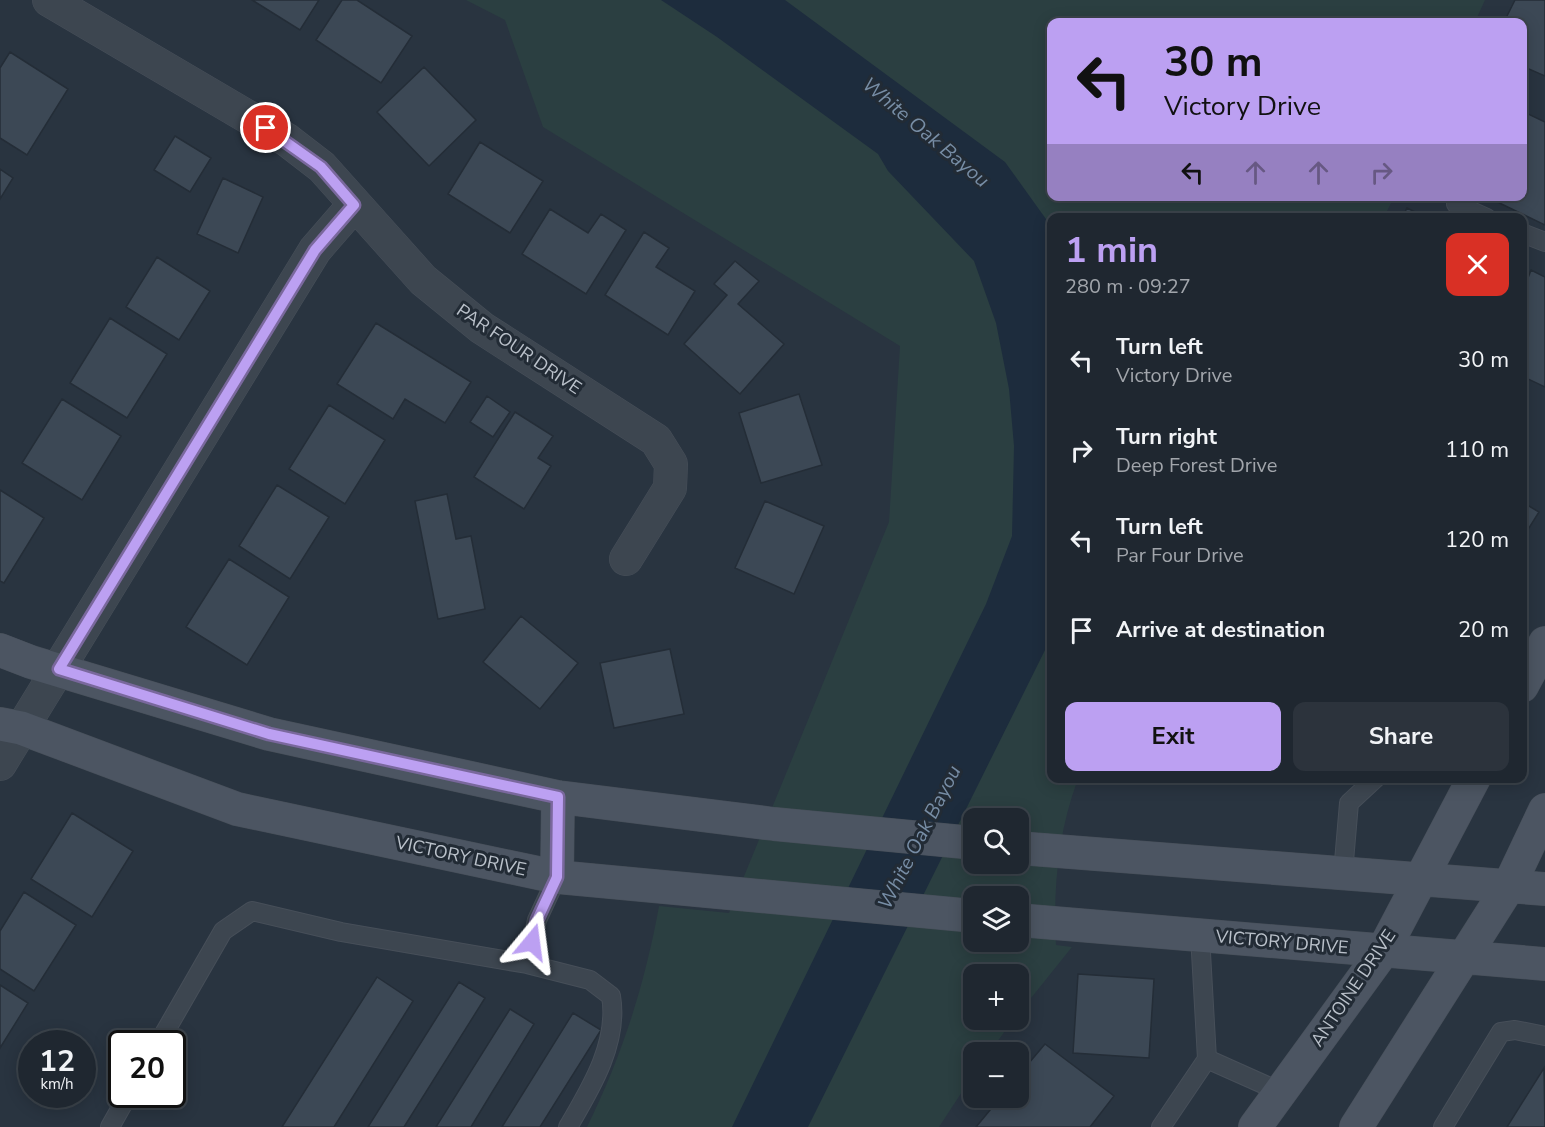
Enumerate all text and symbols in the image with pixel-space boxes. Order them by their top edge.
text: 30 m [1164,34,1263,91]
icon: left [1065,42,1143,120]
water label: White Oak Bayou [856,71,995,194]
text: Victory Drive [1164,88,1321,125]
pin [240,102,291,153]
icon: arrive [249,111,282,144]
icon: left [1176,156,1209,189]
icon: ahead [1239,156,1272,189]
icon: ahead [1302,156,1335,189]
icon: right [1365,156,1398,189]
text: 1 min [1065,226,1158,275]
button: close [1446,233,1509,296]
text: 280 m · 09:27 [1065,273,1191,300]
street label: PAR FOUR DRIVE [452,298,586,400]
text: Turn left [1116,332,1203,362]
icon: left [1065,344,1098,377]
text: 30 m [1458,345,1509,375]
text: Victory Drive [1116,362,1232,389]
text: Turn right [1116,422,1217,452]
icon: right [1065,434,1098,467]
text: 110 m [1445,435,1509,465]
text: Deep Forest Drive [1116,452,1277,479]
text: Turn left [1116,512,1203,542]
icon: left [1065,524,1098,557]
text: 120 m [1445,525,1509,555]
text: Par Four Drive [1116,542,1244,569]
icon: arrive [1065,614,1098,647]
text: Arrive at destination [1116,615,1325,645]
text: 20 m [1458,615,1509,645]
button: Exit [1065,702,1281,771]
button: Share [1293,702,1509,771]
water label: White Oak Bayou [871,761,967,914]
map controls [963,808,1029,1108]
button: search [963,808,1029,874]
street label: VICTORY DRIVE [392,830,529,882]
button: layers [963,886,1029,952]
position arrow [500,910,564,974]
street label: VICTORY DRIVE [1214,924,1349,960]
street label: ANTOINE DRIVE [1305,925,1401,1051]
button: + [963,964,1029,1030]
speed limit sign: 20 [108,1030,186,1108]
text: 12 [39,1041,75,1082]
button: − [963,1042,1029,1108]
text: km/h [40,1074,74,1094]

